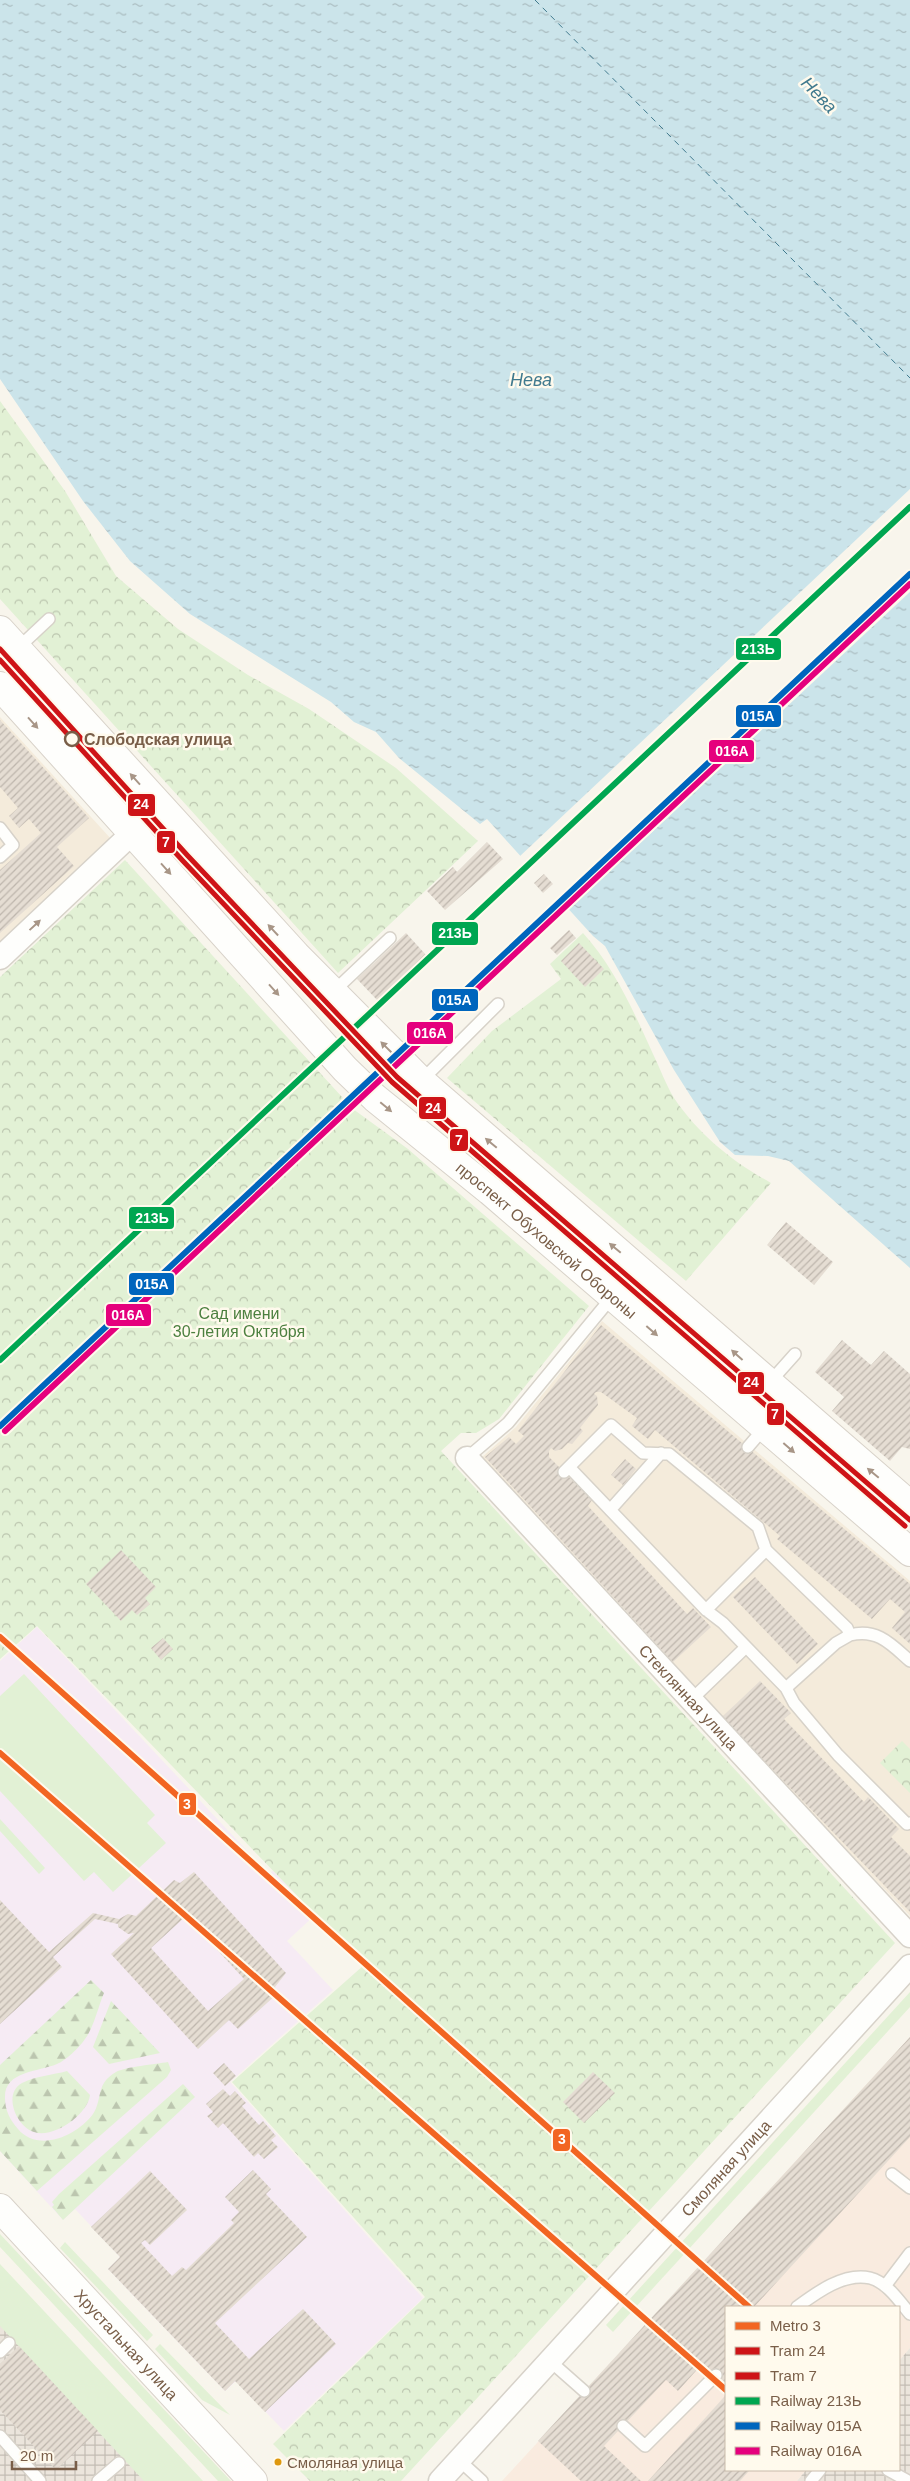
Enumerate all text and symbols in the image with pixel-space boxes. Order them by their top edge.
water label: Нева [797,73,841,117]
water label: Нева [510,370,552,390]
line badge: 213Ь [735,637,782,661]
text: 213Ь [741,641,775,657]
line badge: 015А [735,704,782,728]
text: 015А [741,708,775,724]
one-way arrow [27,716,39,728]
marker: Слободская улица [64,731,80,747]
place label: Слободская улица [84,731,232,748]
line badge: 016А [708,739,755,763]
text: 016А [715,743,749,759]
one-way arrow [130,773,141,786]
line badge: 24 [127,793,156,817]
text: 24 [133,796,149,812]
line badge: 7 [156,830,176,854]
text: 7 [162,834,170,850]
one-way arrow [160,862,172,874]
one-way arrow [29,919,41,931]
line badge: 213Ь [431,921,479,946]
one-way arrow [267,925,279,937]
text: 213Ь [438,925,472,941]
one-way arrow [269,983,280,996]
line badge: 015А [431,988,479,1012]
text: 015А [438,992,472,1008]
line badge: 016А [406,1021,454,1045]
text: 016А [413,1025,447,1041]
one-way arrow [380,1041,392,1053]
line badge: 24 [418,1096,447,1120]
text: 24 [425,1100,441,1116]
one-way arrow [380,1102,393,1113]
line badge: 7 [449,1128,469,1152]
text: 7 [455,1132,463,1148]
one-way arrow [485,1137,497,1149]
street label: проспект Обуховской Обороны [453,1159,640,1322]
line badge: 213Ь [128,1206,175,1230]
text: 213Ь [135,1210,169,1226]
one-way arrow [609,1242,621,1254]
line badge: 015А [128,1272,175,1296]
text: 015А [135,1276,169,1292]
line badge: 016А [105,1303,152,1327]
park label: Сад имени 30-летия Октября [173,1305,305,1340]
text: 016А [111,1307,145,1323]
one-way arrow [646,1325,659,1336]
one-way arrow [731,1349,743,1361]
line badge: 24 [737,1371,765,1395]
text: 24 [743,1374,759,1390]
line badge: 7 [766,1402,785,1426]
text: 7 [771,1406,779,1422]
one-way arrow [782,1442,794,1454]
one-way arrow [867,1468,879,1479]
street label: Стеклянная улица [636,1641,741,1753]
line badge: 3 [178,1792,197,1816]
text: 3 [183,1796,191,1812]
street label: Смоляная улица [678,2116,774,2219]
line badge: 3 [552,2128,571,2152]
text: 3 [558,2131,566,2147]
street label: Хрустальная улица [71,2286,182,2403]
legend [725,2306,900,2471]
text: Metro 3 [770,2317,821,2334]
text: Tram 24 [770,2342,825,2359]
text: Tram 7 [770,2367,817,2384]
text: Railway 213Ь [770,2392,862,2409]
text: Railway 015А [770,2417,862,2434]
scale bar [12,2438,76,2470]
text: Railway 016А [770,2442,862,2459]
text: 20 m [20,2447,53,2464]
place label: Смоляная улица [287,2454,404,2471]
marker: Смоляная улица [273,2457,283,2467]

